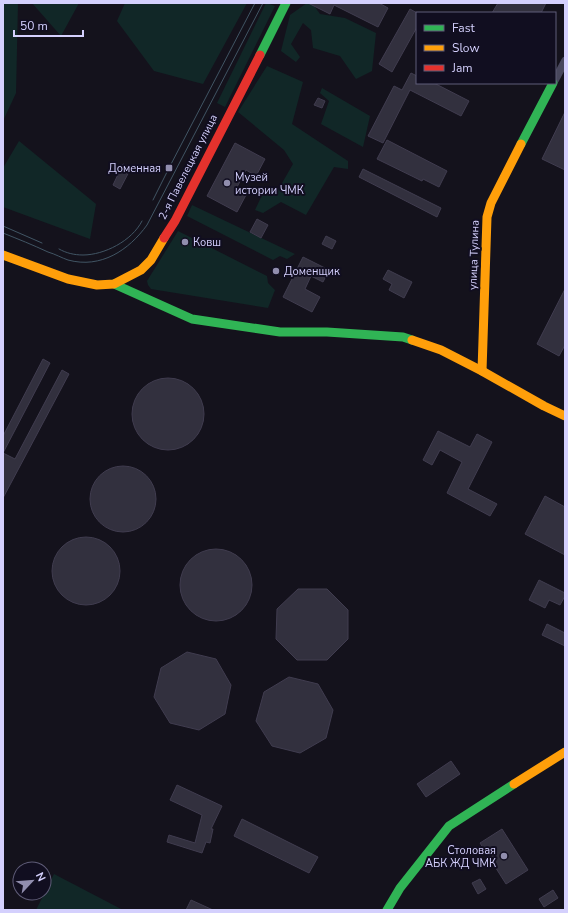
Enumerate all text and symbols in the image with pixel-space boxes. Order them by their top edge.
scale bar [14,12,83,38]
legend [416,12,556,84]
text: 50 m [20,18,48,34]
text: Fast [452,20,475,36]
text: Slow [452,40,480,56]
text: Jam [451,60,473,76]
street label: 2-я Павелецкая улица [155,112,221,222]
place label: Доменная [108,161,161,176]
marker: Доменная [164,163,174,173]
place label: Музей истории ЧМК [235,170,304,198]
marker: Музей истории ЧМК [222,178,232,188]
street label: улица Тулина [465,220,483,290]
place label: Ковш [193,235,221,250]
marker: Ковш [180,237,190,247]
place label: Доменщик [284,264,340,279]
marker: Доменщик [271,266,281,276]
place label: Столовая АБК ЖД ЧМК [425,843,496,871]
marker: Столовая АБК ЖД ЧМК [499,851,509,861]
north arrow [12,861,52,901]
text: N [32,870,49,884]

